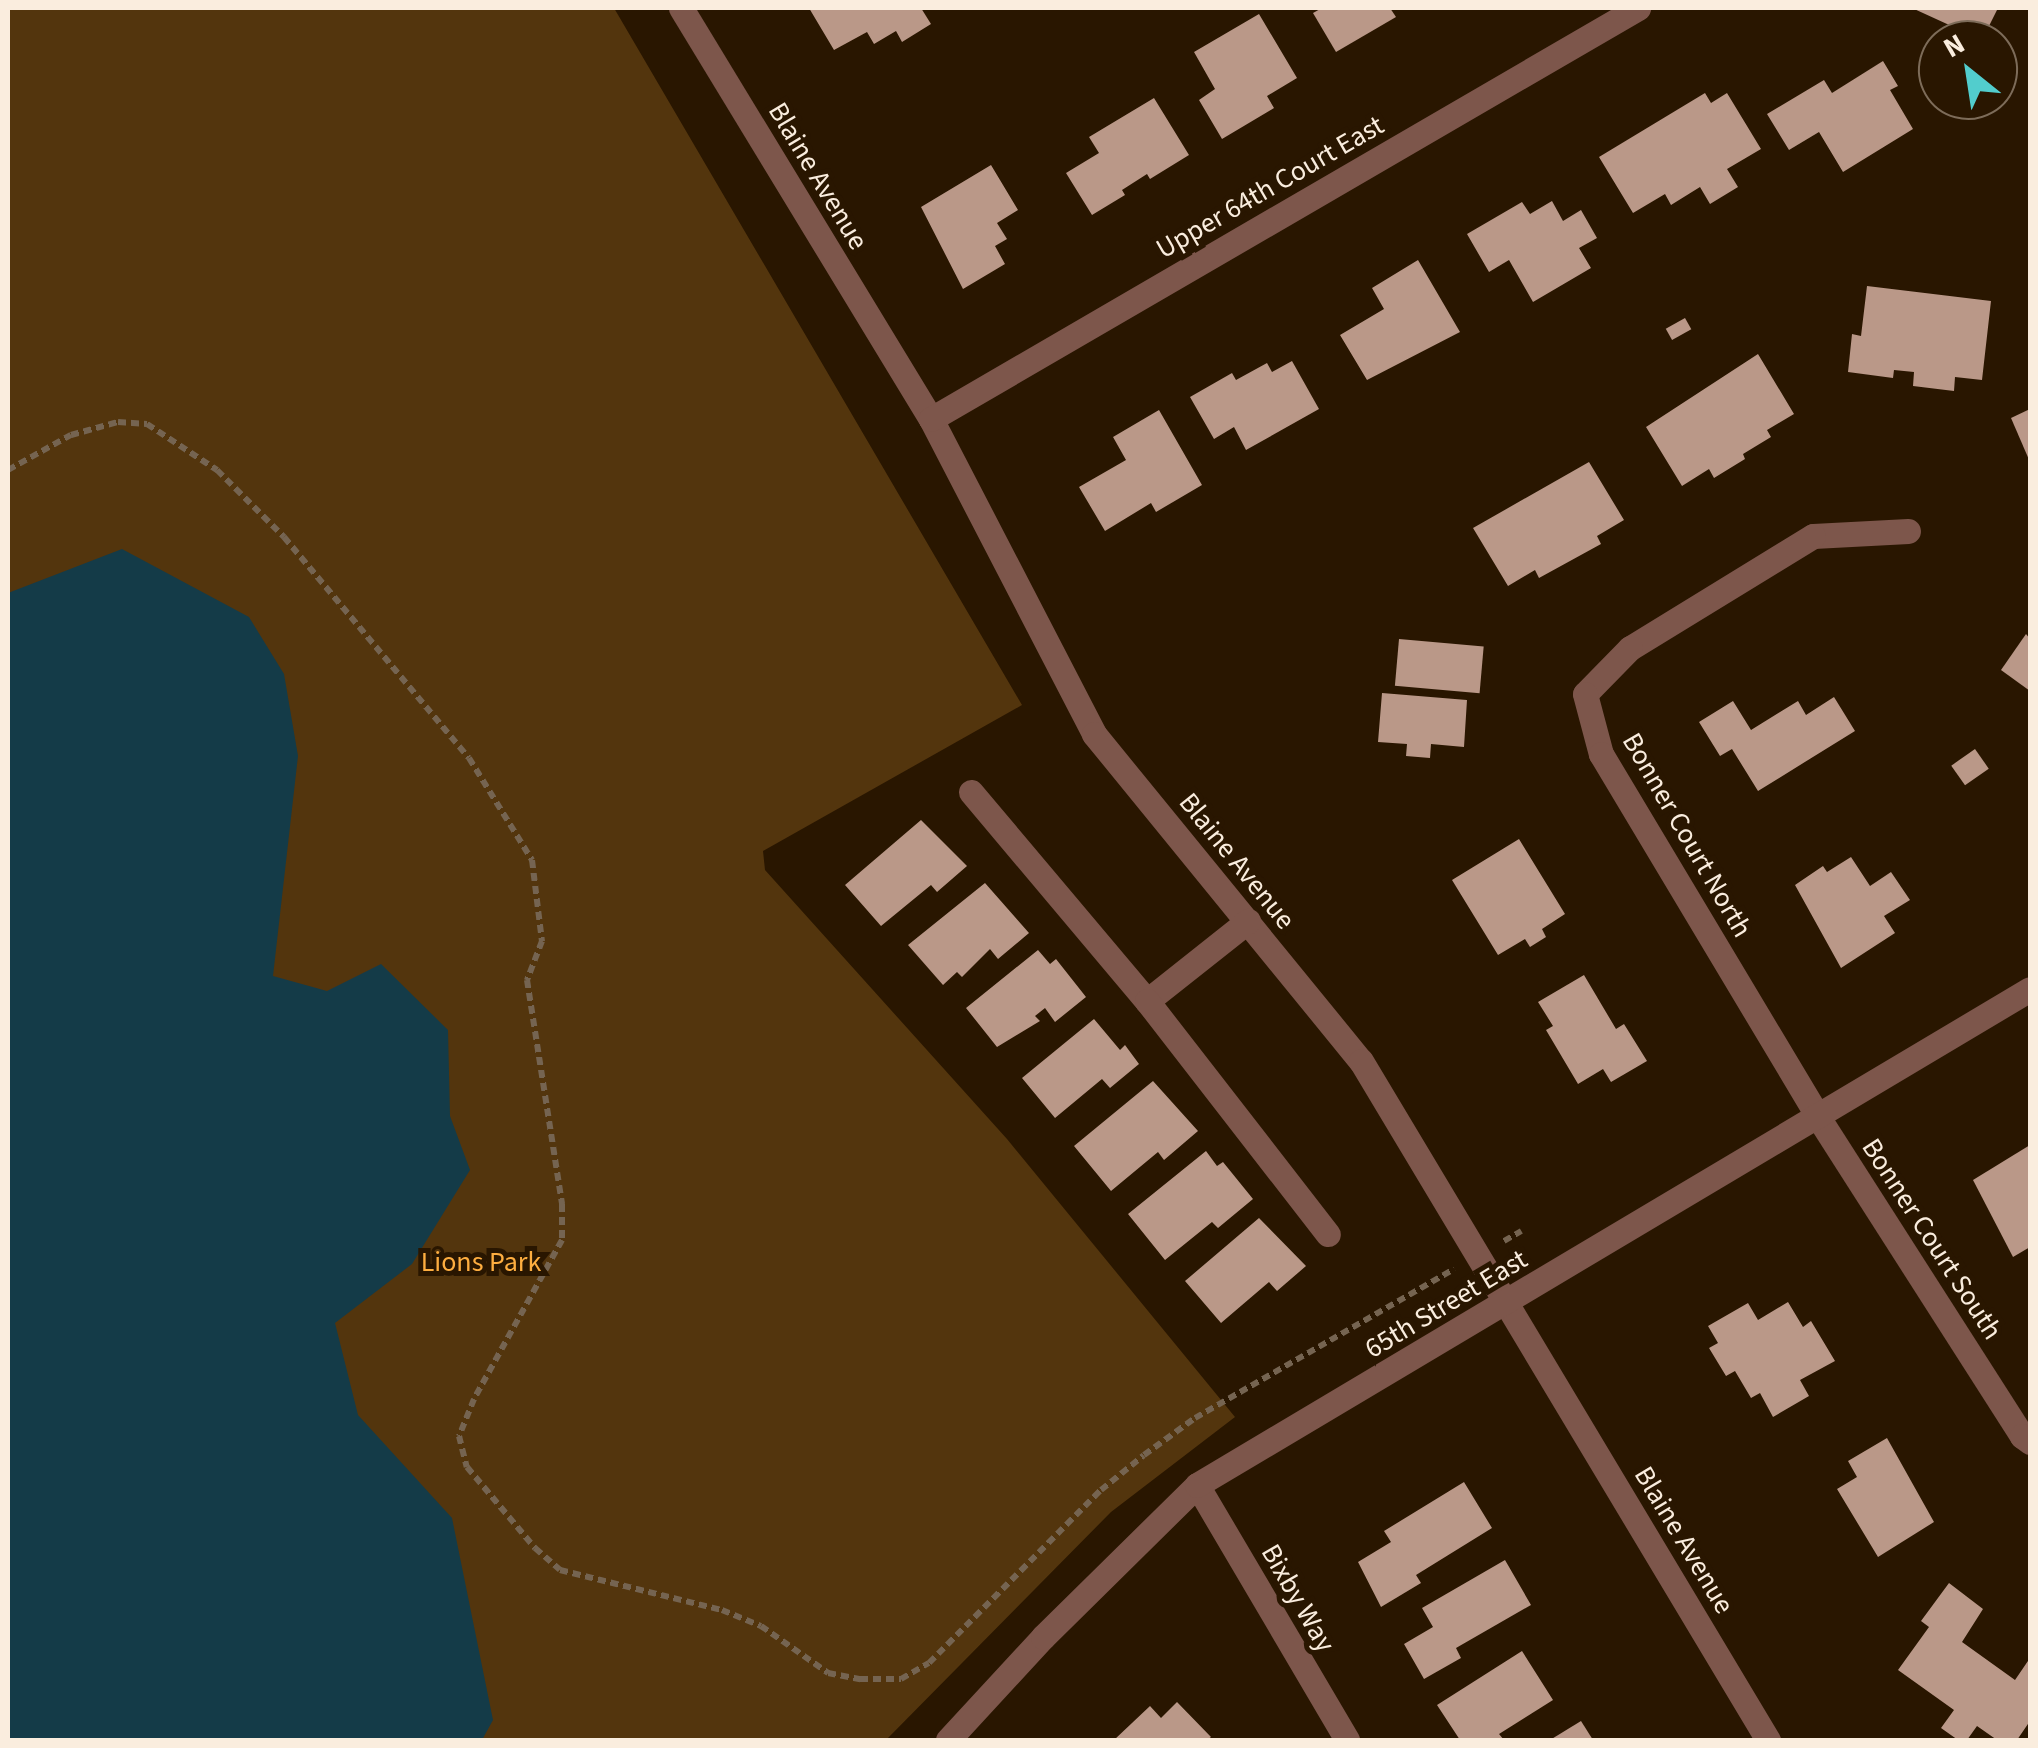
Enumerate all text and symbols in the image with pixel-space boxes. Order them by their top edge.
north arrow [1918,20,2018,120]
text: N [1936,24,1972,68]
street label: Blaine Avenue [761,96,875,256]
street label: Upper 64th Court East [1150,108,1390,266]
street label: Bonner Court North [1615,727,1759,943]
street label: Blaine Avenue [1172,786,1302,936]
street label: Bonner Court South [1855,1132,2009,1346]
street label: 65th Street East [1359,1242,1533,1366]
park label: Lions Park [421,1245,541,1279]
street label: Blaine Avenue [1627,1460,1741,1620]
street label: Bixby Way [1254,1538,1342,1658]

